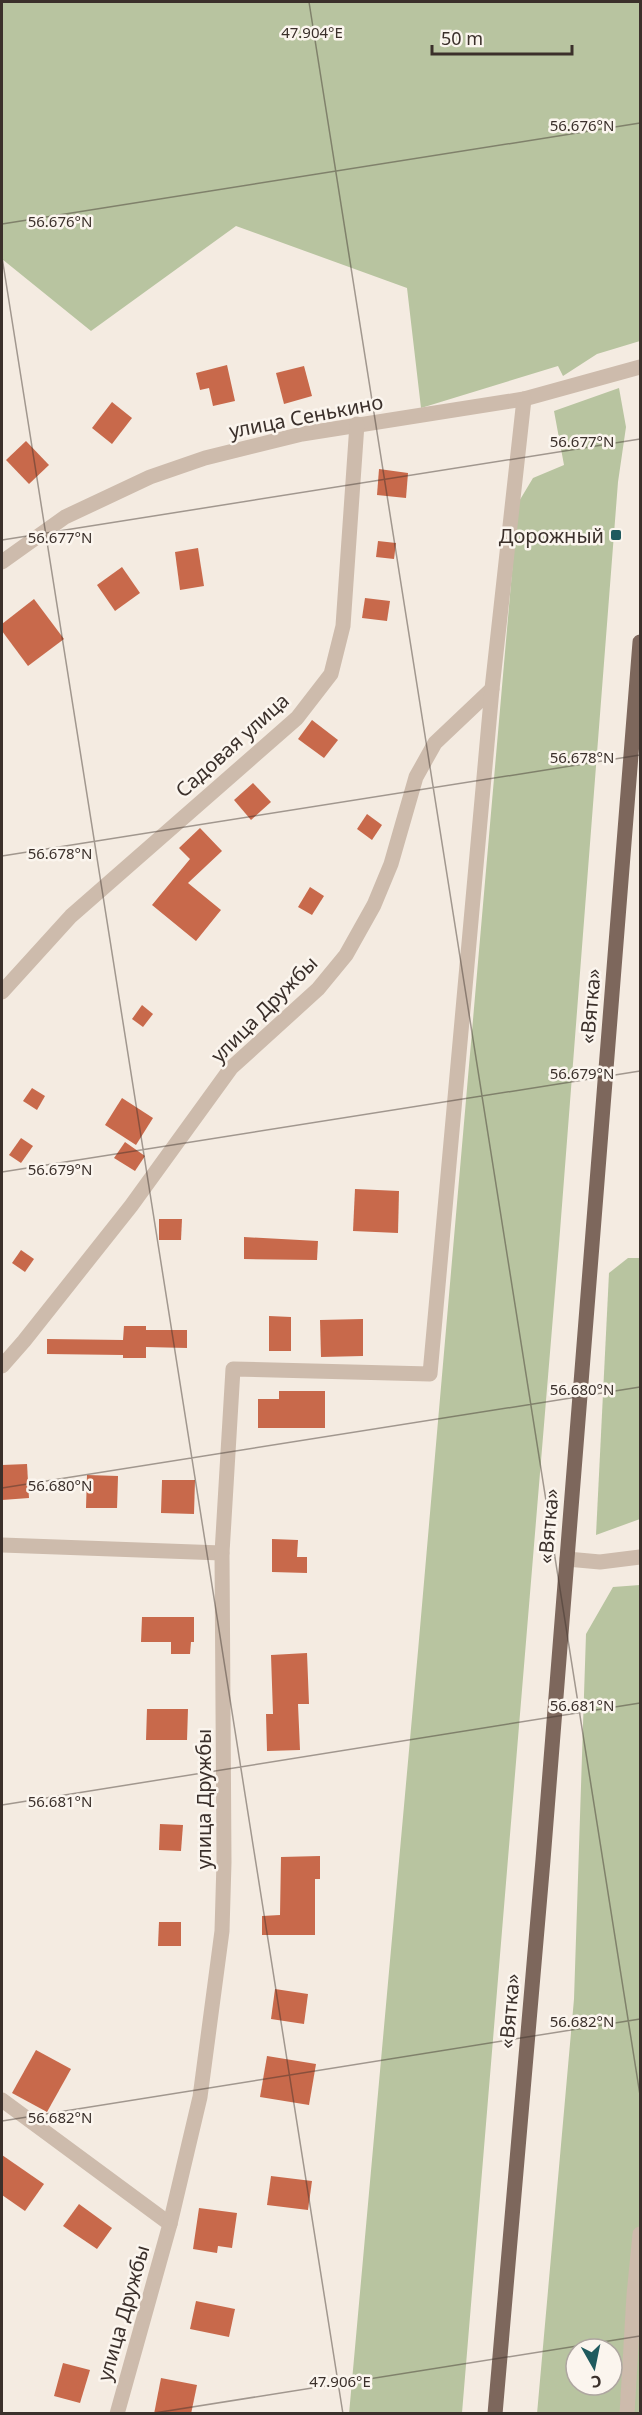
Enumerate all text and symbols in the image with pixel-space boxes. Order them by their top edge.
scale bar [432,18,572,56]
text: 47.904°E [281,22,343,42]
text: 50 m [441,26,483,50]
text: 56.676°N [550,115,614,135]
text: 56.676°N [28,211,92,231]
street label: улица Сенькино [227,388,385,444]
text: 56.677°N [550,431,614,451]
place label: Дорожный [499,522,604,549]
text: 56.677°N [28,527,92,547]
marker: Дорожный [609,528,623,542]
street label: Садовая улица [170,687,294,803]
text: 56.678°N [550,747,614,767]
text: 56.678°N [28,843,92,863]
street label: улица Дружбы [205,950,323,1068]
street label: «Вятка» [573,967,607,1045]
text: 56.679°N [550,1063,614,1083]
text: 56.679°N [28,1159,92,1179]
text: 56.680°N [550,1379,614,1399]
text: 56.680°N [28,1475,92,1495]
street label: «Вятка» [531,1487,565,1565]
text: 56.681°N [550,1695,614,1715]
street label: улица Дружбы [190,1729,217,1869]
text: 56.681°N [28,1791,92,1811]
street label: «Вятка» [492,1972,526,2050]
text: 56.682°N [550,2011,614,2031]
text: 56.682°N [28,2107,92,2127]
street label: улица Дружбы [91,2242,155,2384]
north arrow [564,2337,624,2397]
text: С [590,2370,603,2393]
text: 47.906°E [309,2371,371,2391]

